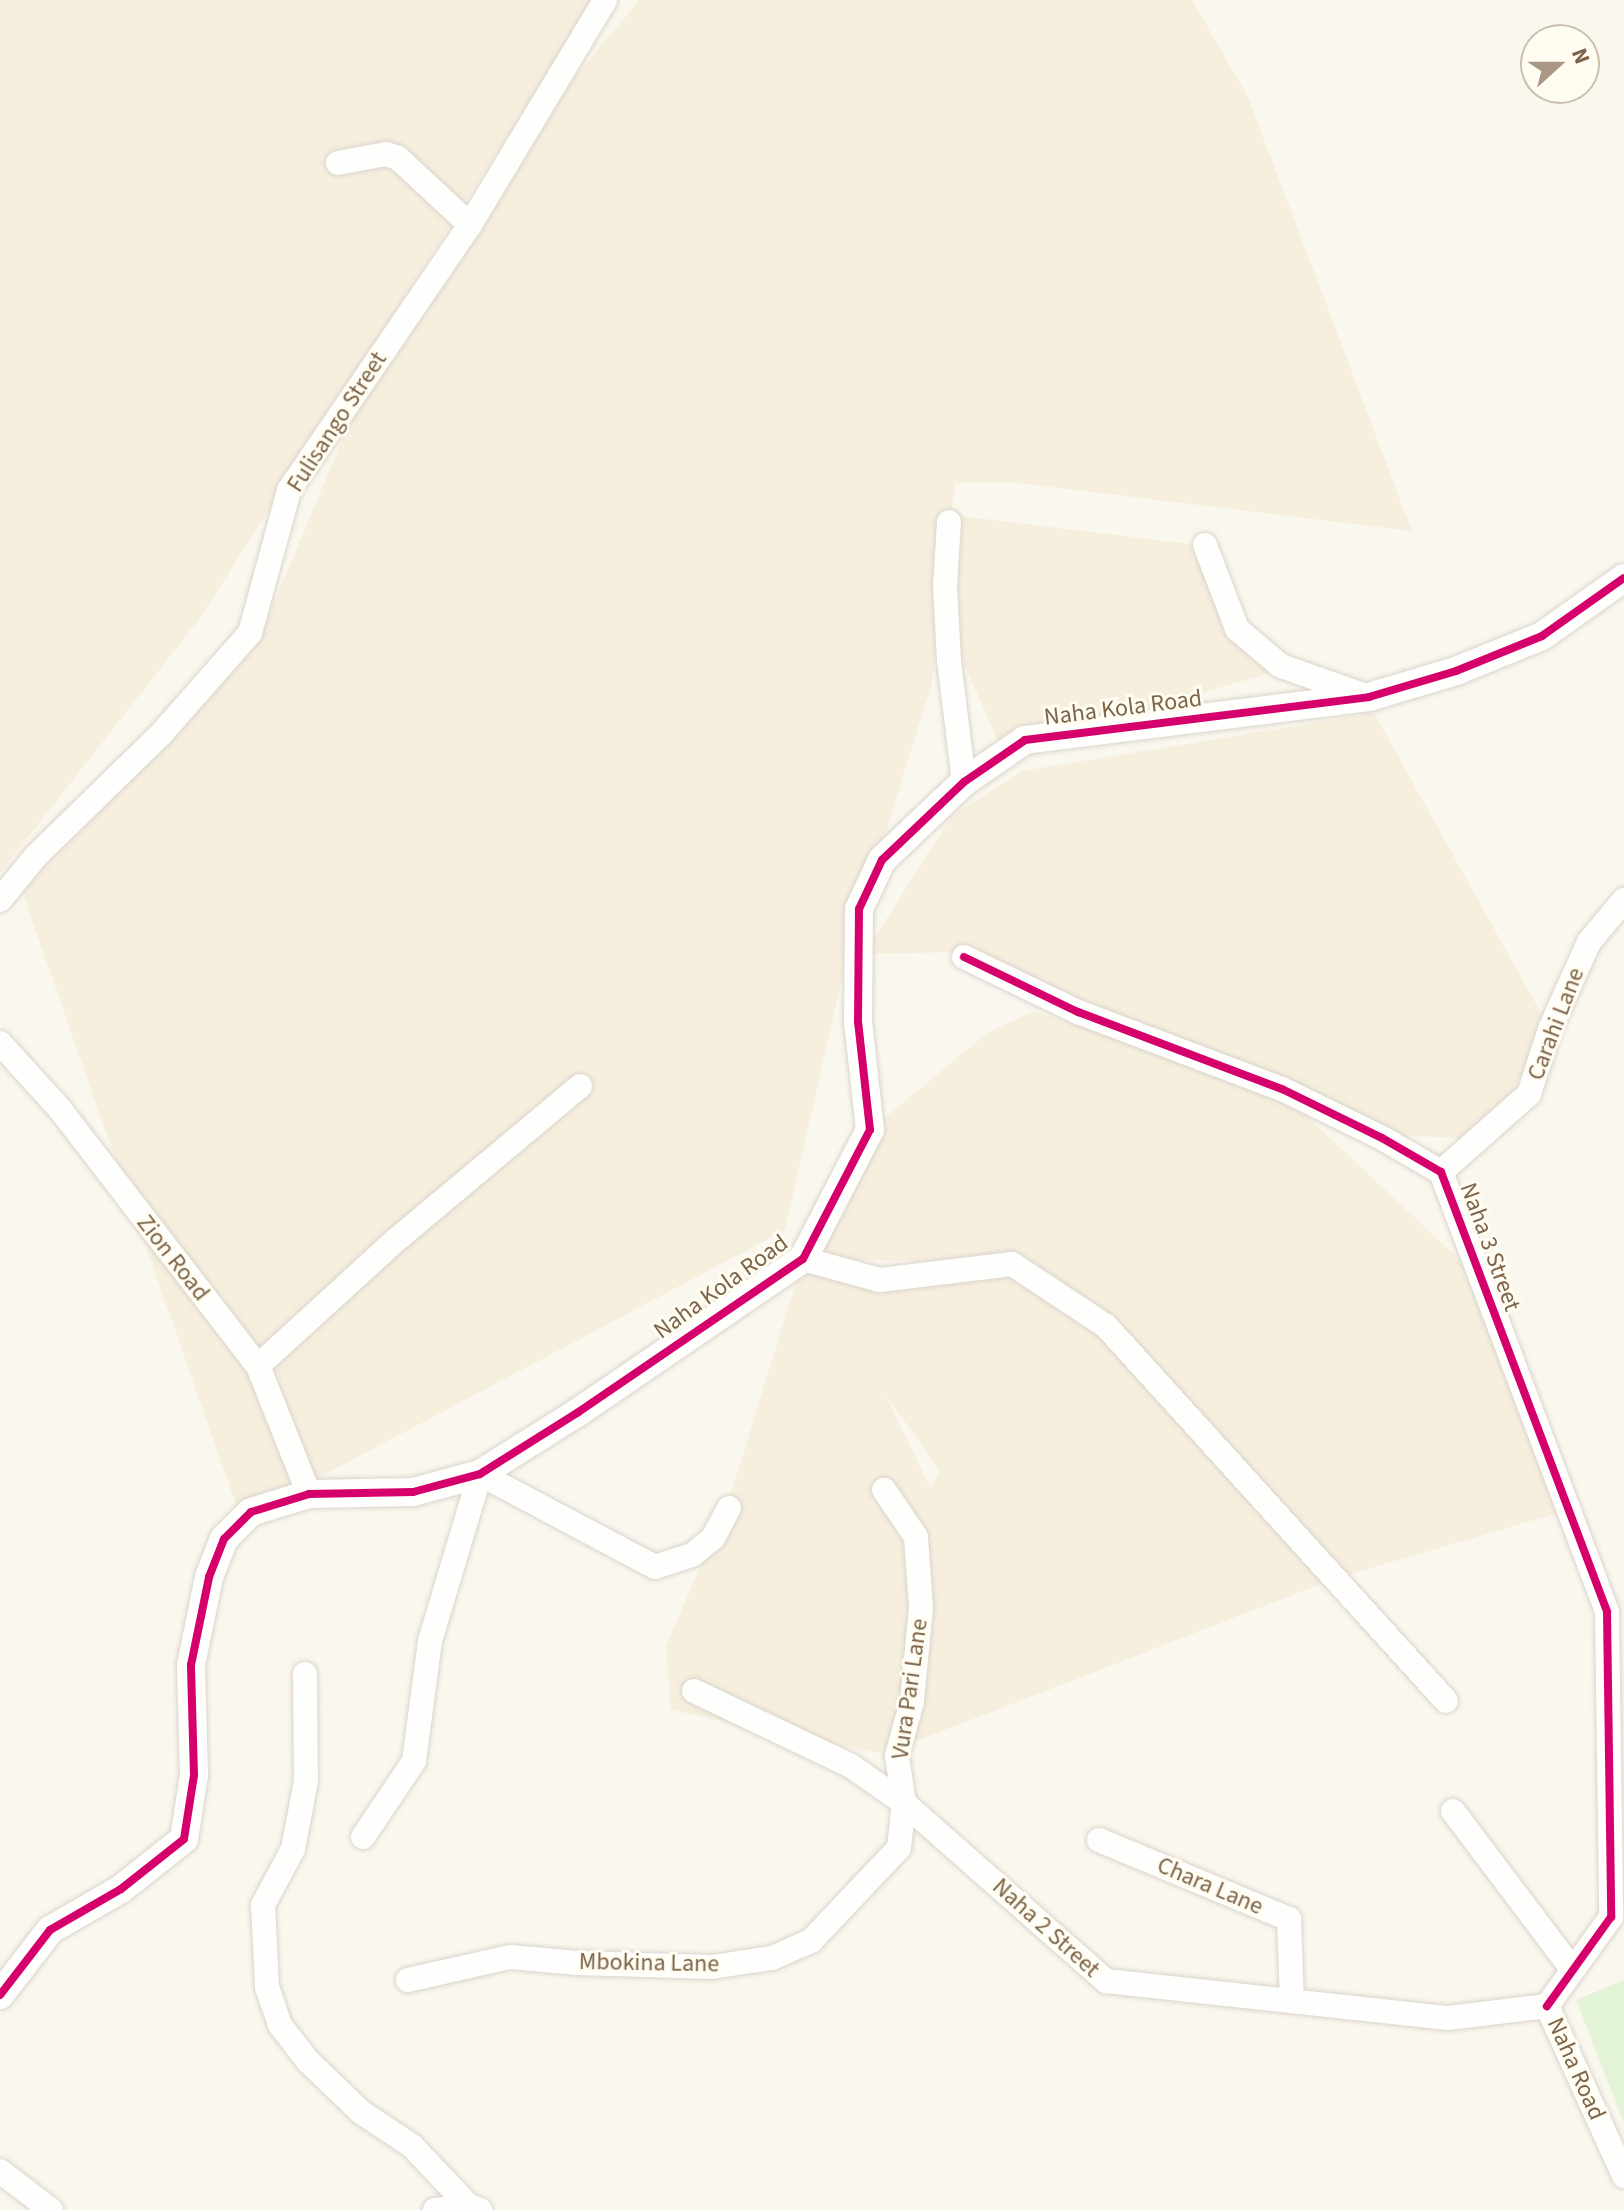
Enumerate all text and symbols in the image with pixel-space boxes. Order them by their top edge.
north arrow [1520,24,1600,104]
text: N [1563,44,1598,69]
street label: Fulisango Street [281,346,393,498]
street label: Naha Kola Road [1042,684,1204,732]
street label: Carahi Lane [1521,964,1591,1084]
street label: Naha 3 Street [1453,1179,1527,1315]
street label: Zion Road [130,1209,216,1307]
street label: Naha Kola Road [648,1229,794,1345]
street label: Vura Pari Lane [886,1617,934,1761]
street label: Chara Lane [1153,1851,1267,1921]
street label: Naha 2 Street [986,1872,1106,1984]
street label: Mbokina Lane [579,1947,719,1979]
street label: Naha Road [1541,2013,1611,2125]

